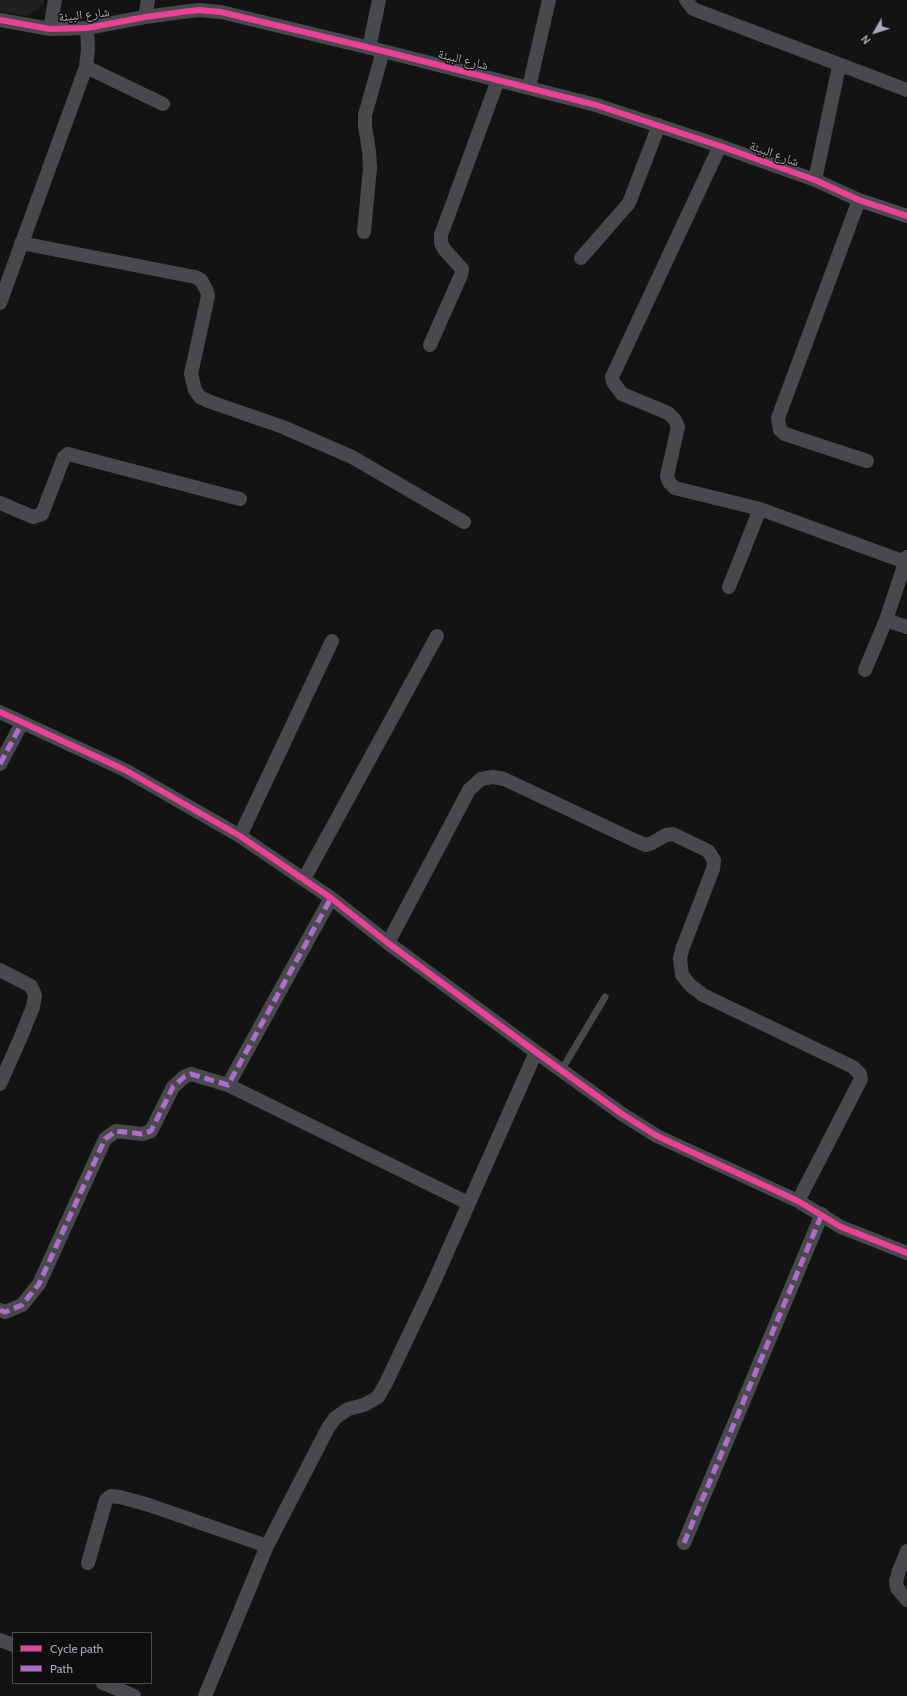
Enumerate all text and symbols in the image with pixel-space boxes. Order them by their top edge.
street label: شارع البيئة [58,5,110,25]
north arrow [855,12,895,52]
text: N [858,32,874,47]
street label: شارع البيئة [436,46,490,74]
street label: شارع البيئة [747,138,801,170]
legend [12,1632,152,1684]
text: Cycle path [50,1641,103,1656]
text: Path [50,1661,73,1676]

